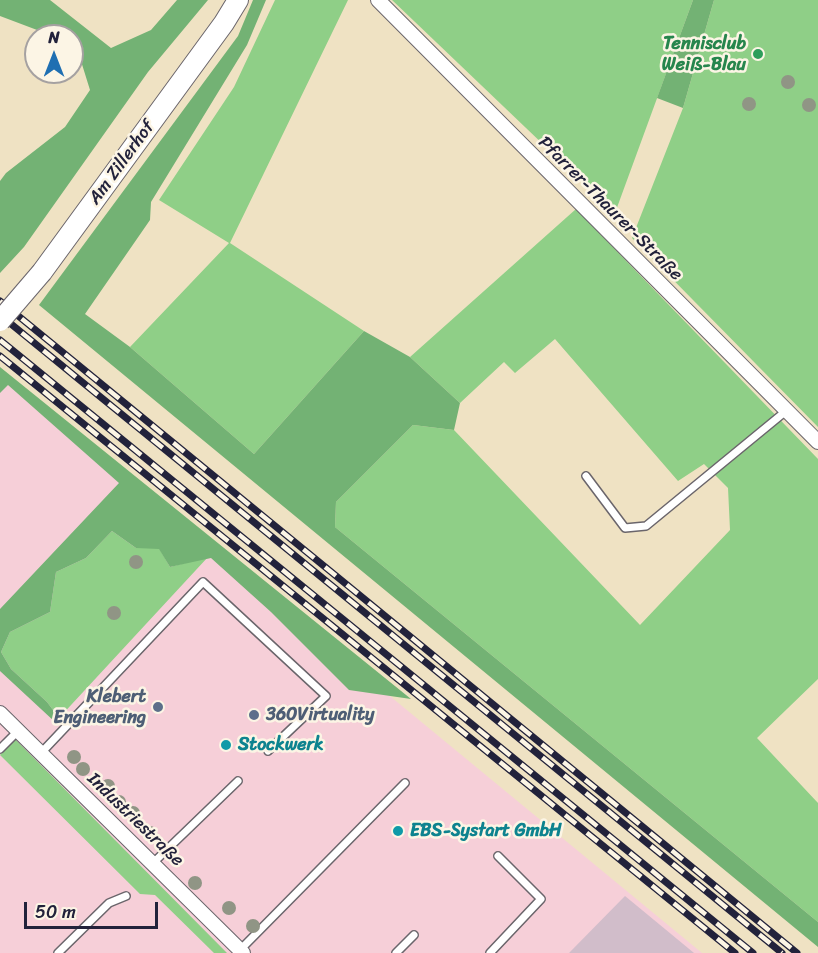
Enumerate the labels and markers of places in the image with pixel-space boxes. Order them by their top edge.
place label: Tennisclub Weiß-Blau [662,33,746,76]
marker: Tennisclub Weiß-Blau [751,47,765,61]
place label: Klebert Engineering [53,686,146,728]
marker: Klebert Engineering [151,700,165,714]
place label: 360Virtuality [266,704,374,726]
marker: 360Virtuality [247,708,261,722]
place label: Stockwerk [238,734,323,756]
marker: Stockwerk [219,738,233,752]
place label: EBS-Systart GmbH [410,820,562,842]
marker: EBS-Systart GmbH [391,824,405,838]

